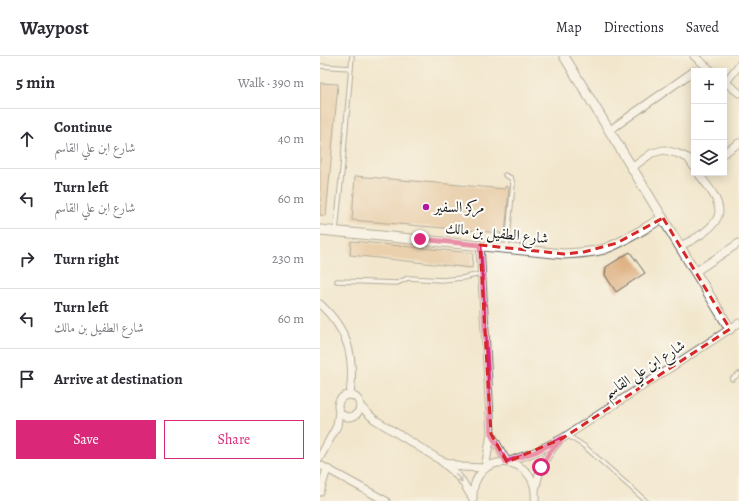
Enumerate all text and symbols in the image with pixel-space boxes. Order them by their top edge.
text: Waypost [20,15,89,41]
text: Map [556,18,582,37]
text: Directions [604,18,664,37]
text: Saved [686,18,719,37]
map controls [691,68,727,176]
button: + [691,68,727,104]
text: 5 min [16,71,55,94]
text: Walk · 390 m [238,74,304,91]
button: − [691,104,727,140]
text: Continue [54,117,112,137]
icon: ahead [16,128,38,150]
text: 40 m [278,130,304,147]
text: شارع ابن علي القاسم [54,139,135,156]
button: layers [691,140,727,176]
text: Turn left [54,177,109,197]
icon: left [16,188,38,210]
text: 60 m [278,190,304,207]
place label: مركز السفير [432,197,484,218]
text: شارع ابن علي القاسم [54,199,135,216]
marker: مركز السفير [421,202,431,212]
street label: شارع الطفيل بن مالك [444,218,550,251]
route end [411,230,429,248]
icon: right [16,248,38,270]
text: Turn right [54,249,119,269]
text: 230 m [272,250,304,267]
text: Turn left [54,297,109,317]
icon: left [16,308,38,330]
text: 60 m [278,310,304,327]
text: شارع الطفيل بن مالك [54,319,144,336]
street label: شارع ابن علي القاسم [599,335,692,407]
icon: arrive [16,368,38,390]
text: Arrive at destination [54,369,183,389]
button: Save [16,420,156,459]
button: Share [164,420,304,459]
route start [532,458,550,476]
one-way arrow [454,473,463,483]

